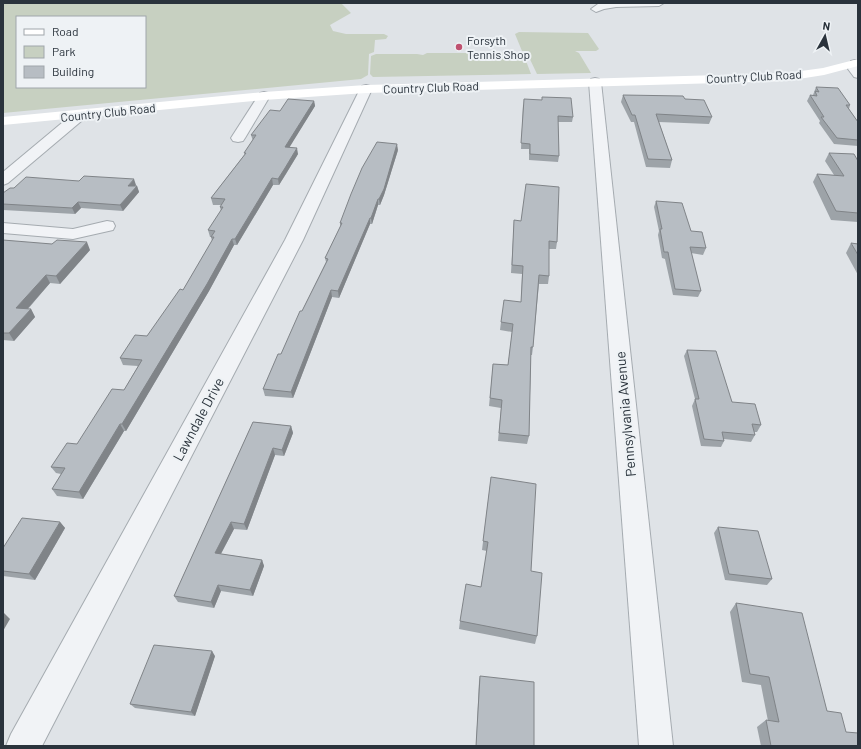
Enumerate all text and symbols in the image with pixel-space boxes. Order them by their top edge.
legend [16,16,146,88]
north arrow [805,16,845,56]
text: N [822,19,831,33]
text: Road [52,24,79,38]
place label: Forsyth Tennis Shop [467,33,530,61]
marker: Forsyth Tennis Shop [454,42,464,52]
text: Park [52,44,76,58]
text: Building [52,64,94,78]
street label: Country Club Road [706,67,802,85]
street label: Country Club Road [383,78,479,96]
street label: Country Club Road [60,100,156,124]
street label: Pennsylvania Avenue [611,351,639,477]
street label: Lawndale Drive [169,374,227,464]

